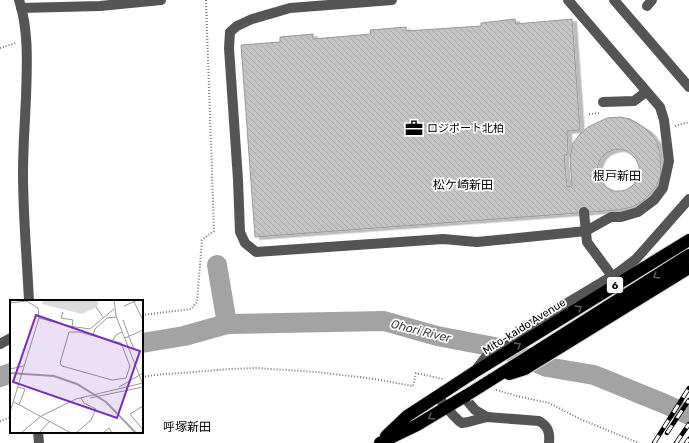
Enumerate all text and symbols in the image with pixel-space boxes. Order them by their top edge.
office icon: ロジポート北柏 [404,118,424,138]
place label: ロジポート北柏 [427,122,504,135]
district label: 根戸新田 [593,169,641,183]
district label: 松ケ崎新田 [433,178,493,192]
one-way arrow [653,271,660,279]
road number: 6 [607,277,623,293]
street label: Mito-kaido Avenue [480,296,568,357]
inset map [10,300,143,433]
one-way arrow [575,305,582,312]
water label: Ohori River [390,317,453,345]
one-way arrow [514,343,521,350]
one-way arrow [428,412,435,419]
district label: 呼塚新田 [163,420,211,434]

